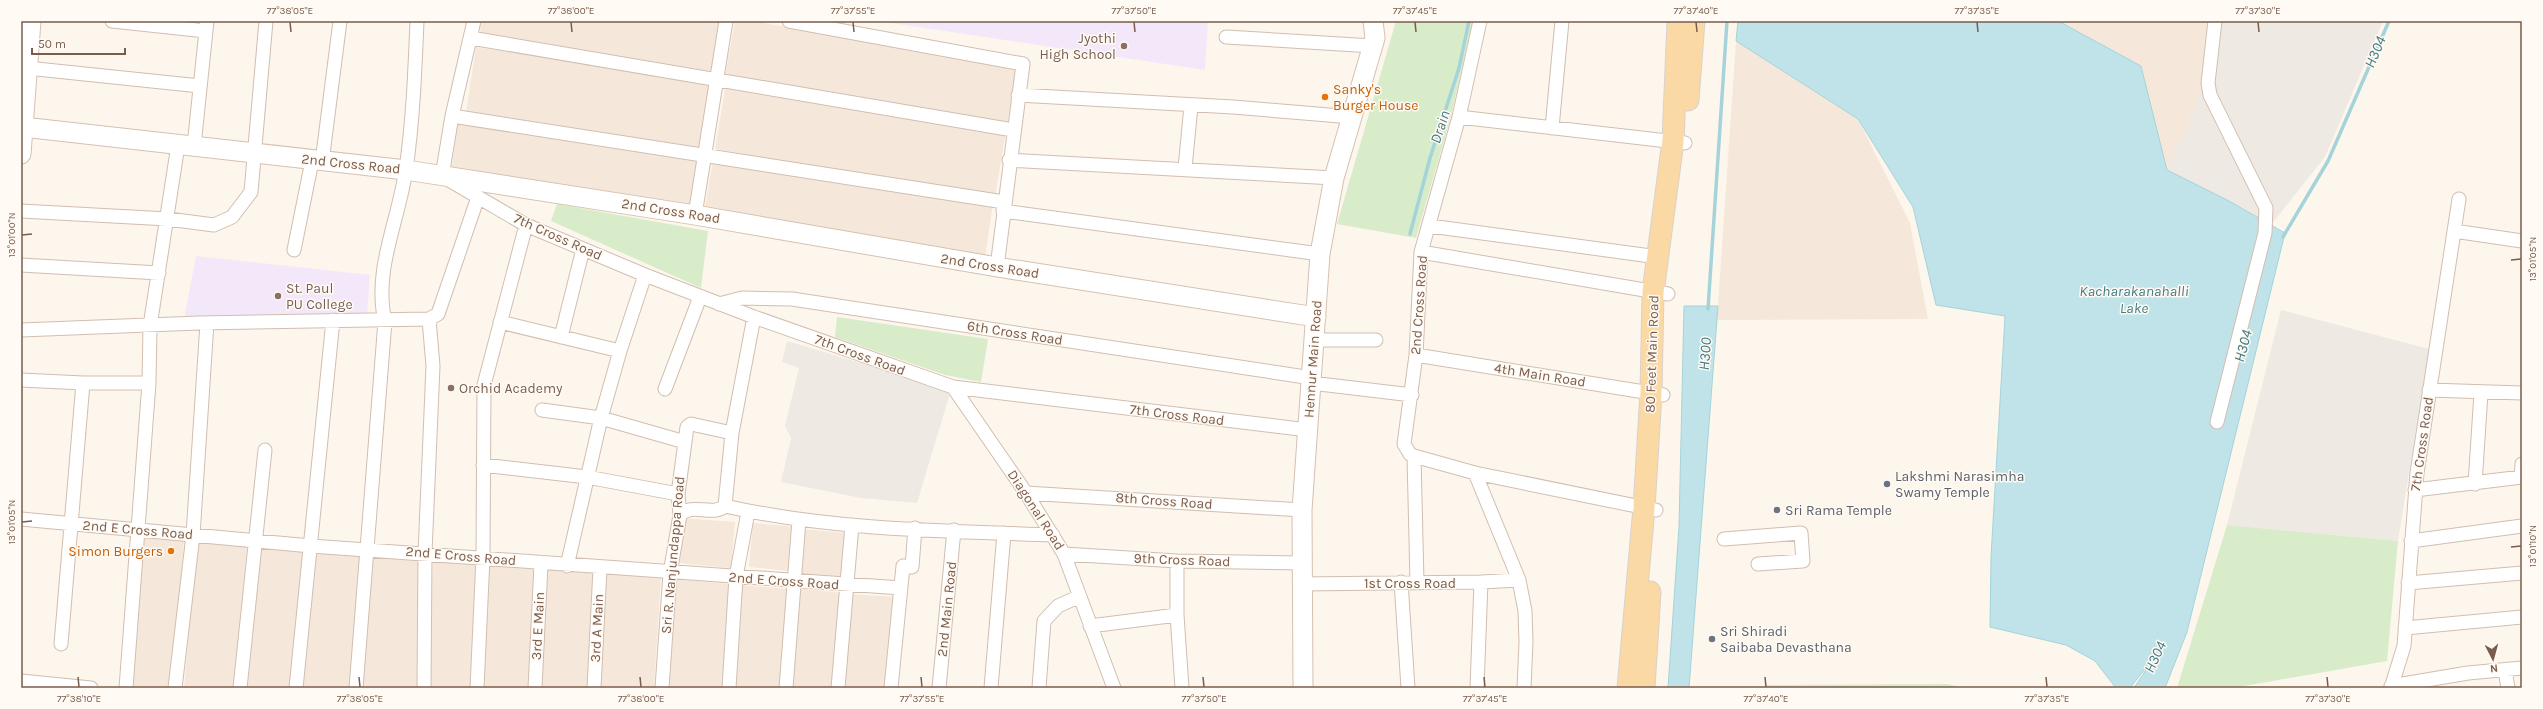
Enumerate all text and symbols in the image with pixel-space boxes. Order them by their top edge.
text: 77°38'05"E [267,5,313,17]
text: 77°38'00"E [548,5,594,17]
text: 77°37'55"E [831,5,875,17]
text: 77°37'50"E [1112,5,1157,17]
text: 77°37'45"E [1393,5,1437,17]
text: 77°37'40"E [1674,5,1718,17]
text: 77°37'35"E [1955,5,1999,17]
text: 77°37'30"E [2235,5,2281,17]
scale bar [32,30,125,56]
place label: Jyothi High School [1039,30,1116,63]
water label: H304 [2360,33,2390,71]
text: 50 m [38,37,66,51]
marker: Jyothi High School [1119,41,1129,51]
place label: Sanky's Burger House [1333,81,1419,114]
marker: Sanky's Burger House [1320,92,1330,102]
water label: Drain [1426,108,1454,146]
street label: 2nd Cross Road [301,150,401,178]
street label: 2nd Cross Road [620,195,722,227]
street label: 7th Cross Road [511,210,605,264]
text: 13°01'00"N [6,213,18,257]
text: 13°01'05"N [2527,237,2539,281]
street label: 2nd Cross Road [939,250,1041,282]
street label: 2nd Cross Road [1407,255,1431,355]
place label: St. Paul PU College [286,280,353,313]
water label: Kacharakanahalli Lake [2079,282,2189,317]
marker: St. Paul PU College [273,291,283,301]
street label: 80 Feet Main Road [1641,295,1663,413]
street label: Hennur Main Road [1300,300,1326,418]
street label: 6th Cross Road [966,317,1064,349]
water label: H304 [2230,328,2256,364]
street label: 7th Cross Road [812,331,908,379]
water label: H300 [1695,337,1715,371]
street label: 4th Main Road [1493,359,1587,391]
place label: Orchid Academy [459,380,563,397]
marker: Orchid Academy [446,383,456,393]
street label: 7th Cross Road [2407,396,2437,492]
street label: 7th Cross Road [1129,401,1225,429]
street label: Diagonal Road [1004,467,1068,553]
place label: Lakshmi Narasimha Swamy Temple [1895,468,2024,501]
street label: Sri R. Nanjundappa Road [658,476,688,634]
marker: Lakshmi Narasimha Swamy Temple [1882,479,1892,489]
street label: 8th Cross Road [1115,489,1213,513]
text: 13°01'05"N [6,500,18,544]
place label: Sri Rama Temple [1785,502,1892,519]
marker: Sri Rama Temple [1772,505,1782,515]
street label: 2nd E Cross Road [82,517,194,543]
text: 13°01'10"N [2527,525,2539,567]
place label: Simon Burgers [68,543,163,560]
street label: 2nd E Cross Road [405,543,517,569]
marker: Simon Burgers [166,546,176,556]
street label: 9th Cross Road [1133,550,1231,570]
street label: 2nd Main Road [934,560,960,658]
street label: 2nd E Cross Road [728,569,840,593]
street label: 1st Cross Road [1364,575,1456,592]
street label: 3rd E Main [528,591,548,661]
street label: 3rd A Main [587,593,607,663]
place label: Sri Shiradi Saibaba Devasthana [1720,623,1852,656]
marker: Sri Shiradi Saibaba Devasthana [1707,634,1717,644]
water label: H304 [2140,638,2170,676]
north arrow [2473,639,2513,679]
text: N [2489,662,2499,675]
text: 77°38'10"E [57,693,101,705]
text: 77°38'05"E [337,693,383,705]
text: 77°38'00"E [618,693,664,705]
text: 77°37'55"E [900,693,944,705]
text: 77°37'50"E [1182,693,1227,705]
text: 77°37'45"E [1463,693,1507,705]
text: 77°37'40"E [1744,693,1788,705]
text: 77°37'35"E [2025,693,2069,705]
text: 77°37'30"E [2305,693,2351,705]

